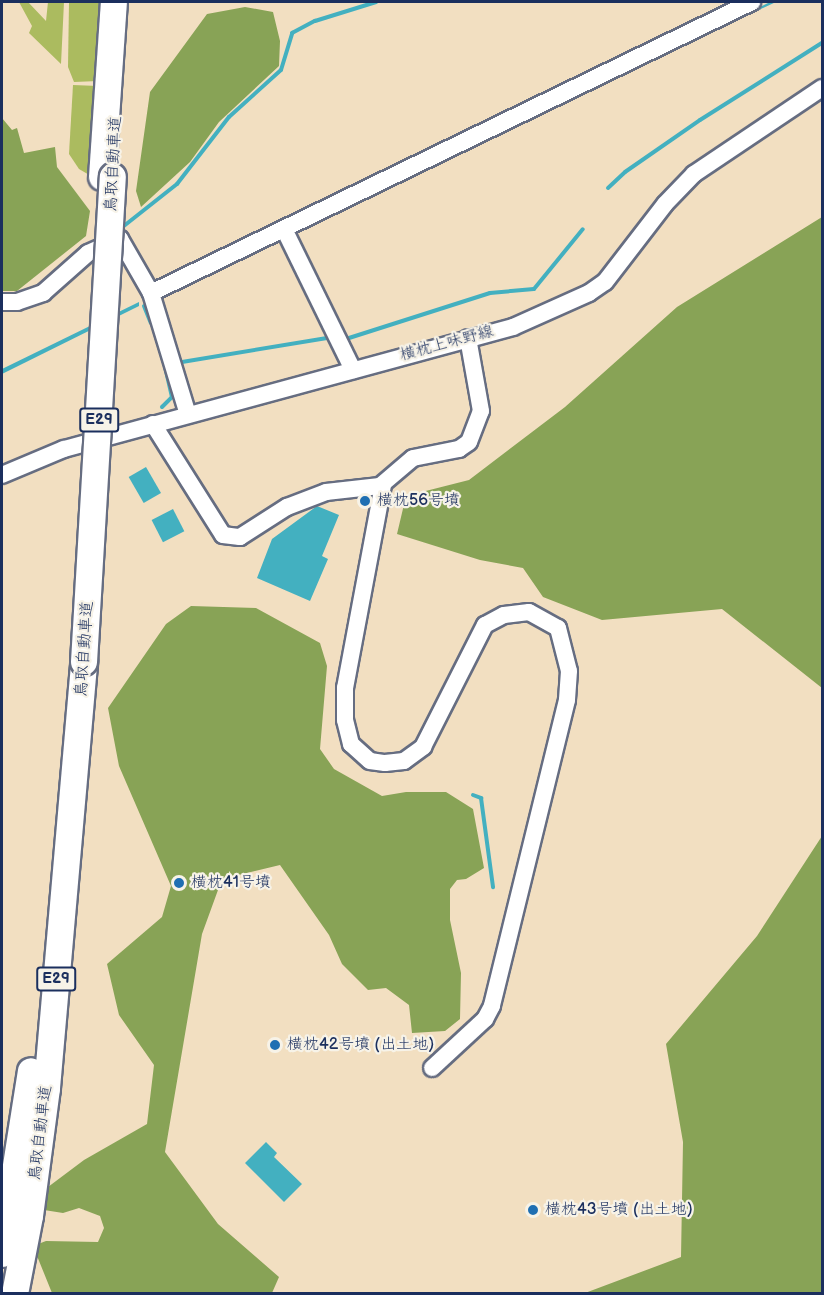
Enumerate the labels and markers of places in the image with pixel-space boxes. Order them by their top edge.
place label: 横枕56号墳 [377,491,460,511]
marker: 横枕56号墳 [358,494,372,508]
place label: 横枕41号墳 [191,873,271,893]
marker: 横枕41号墳 [172,876,186,890]
place label: 横枕42号墳 (出土地) [287,1035,434,1055]
marker: 横枕42号墳 (出土地) [268,1038,282,1052]
place label: 横枕43号墳 (出土地) [545,1200,693,1220]
marker: 横枕43号墳 (出土地) [526,1203,540,1217]

